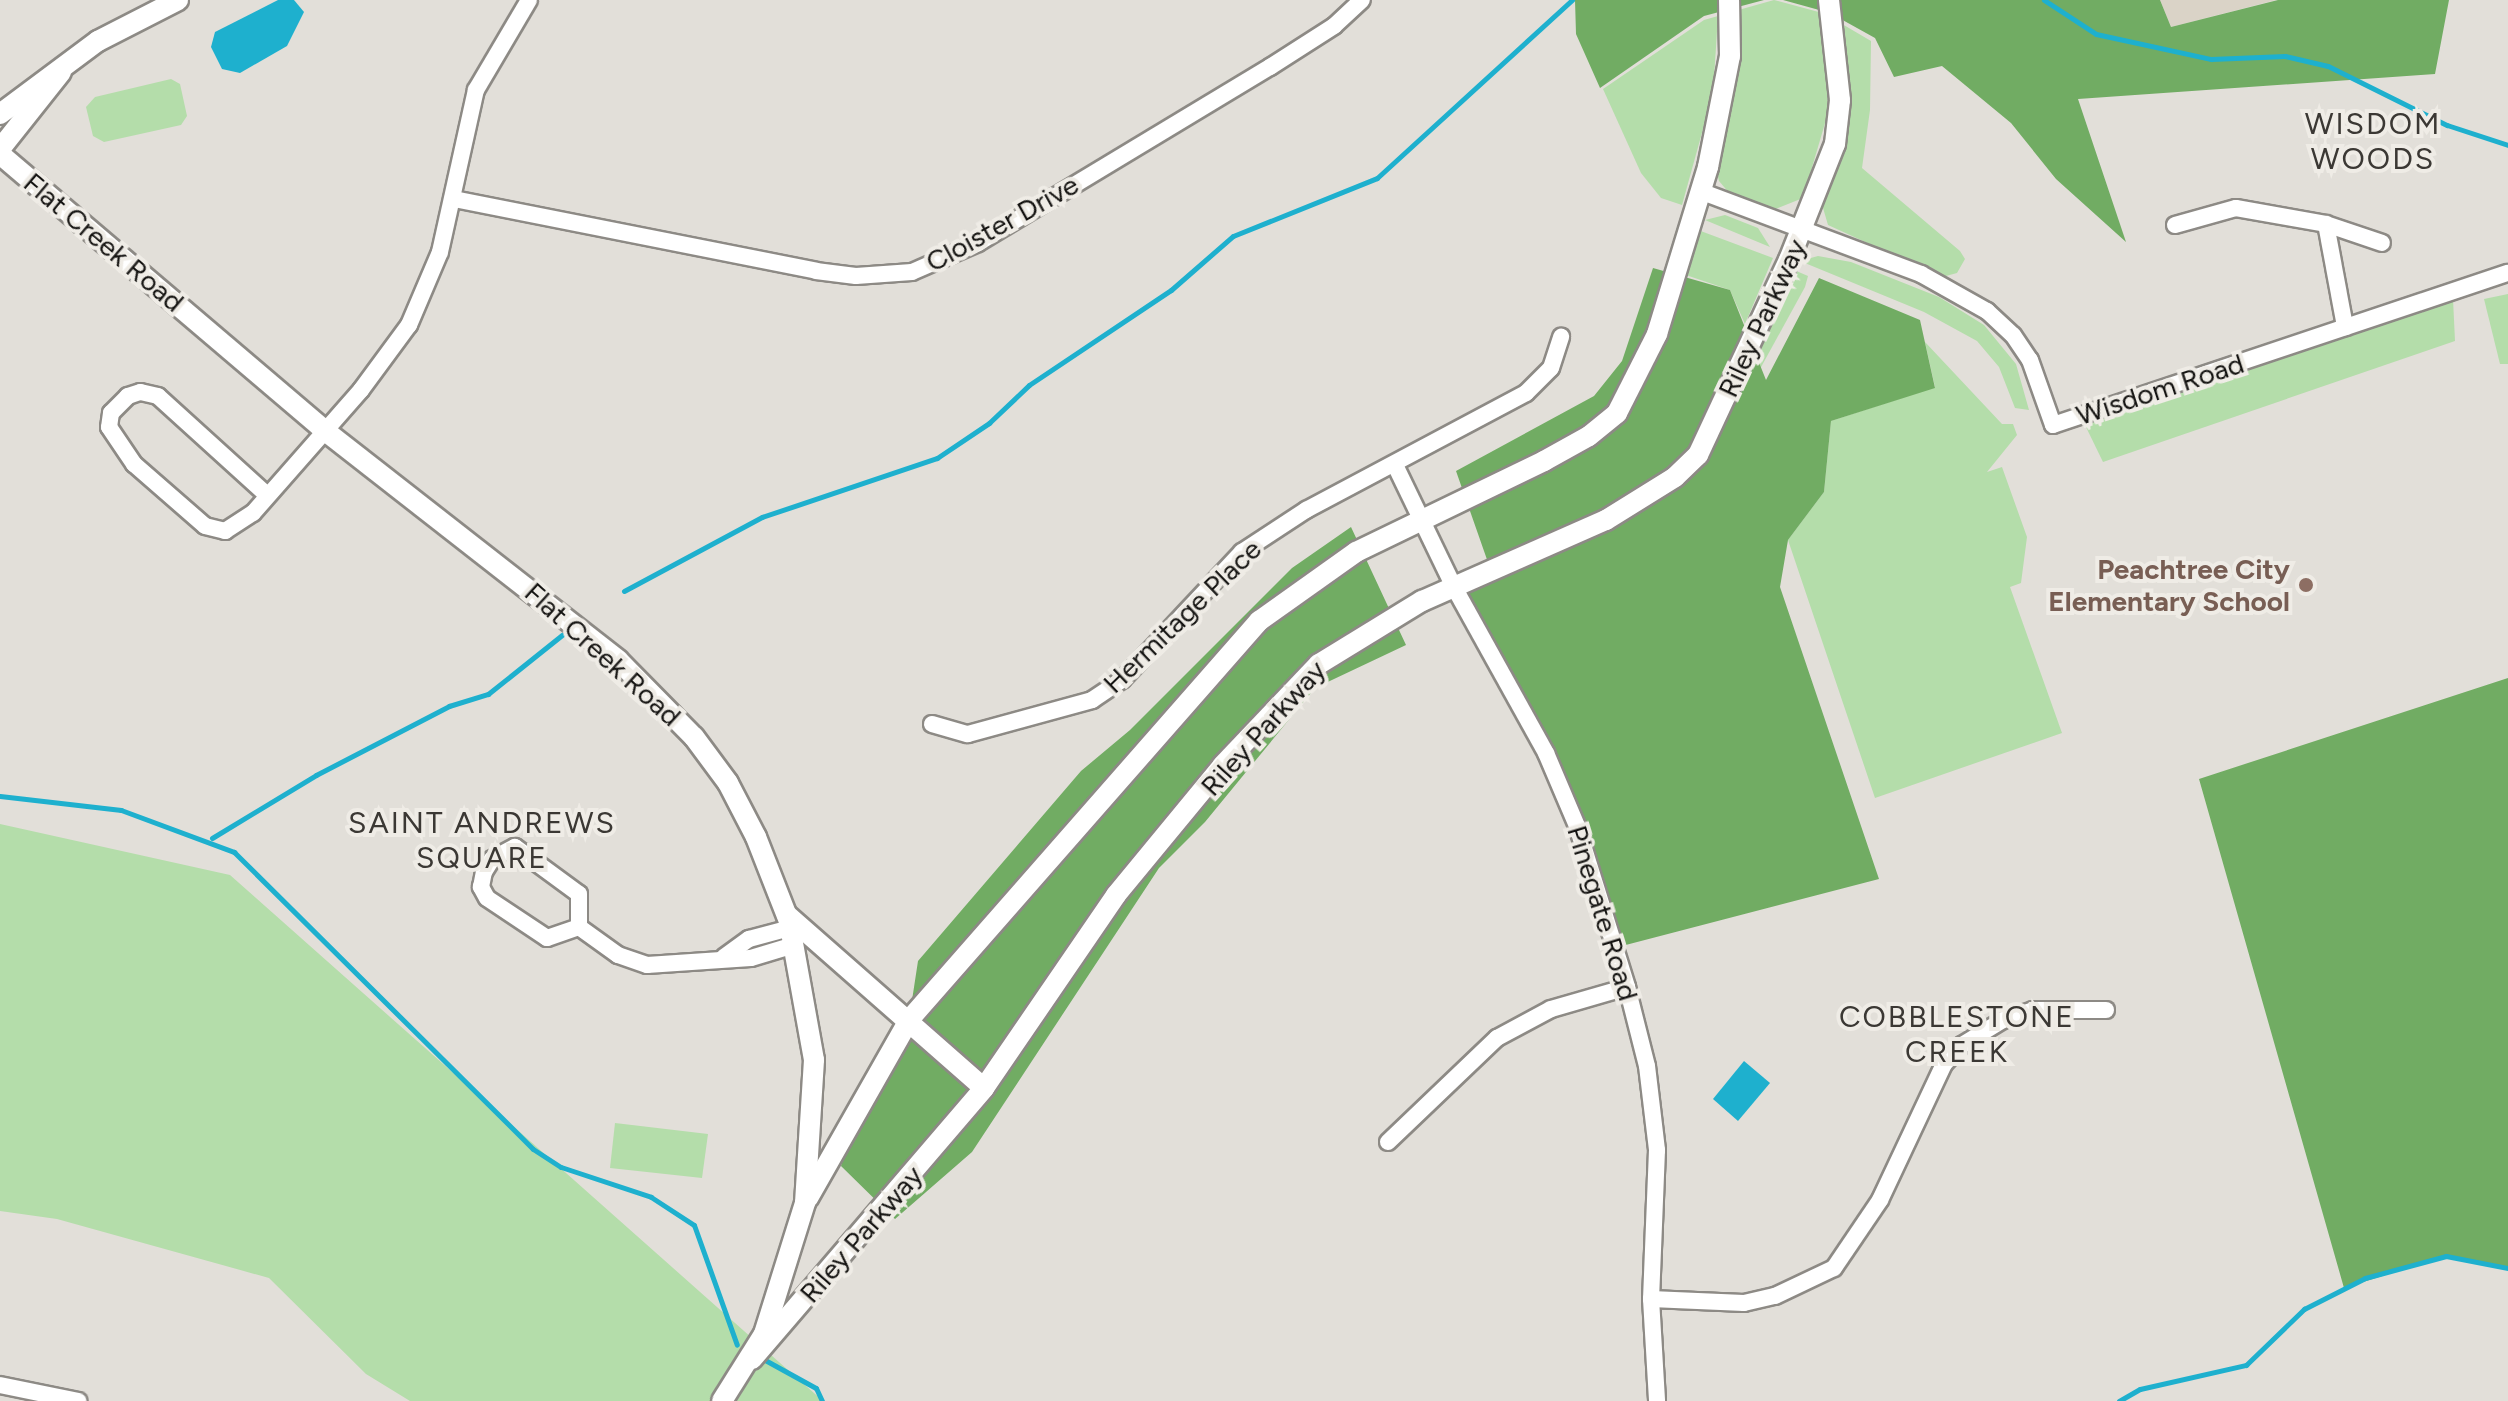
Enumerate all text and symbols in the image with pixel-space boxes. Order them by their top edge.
district label: WISDOM WOODS [2305,106,2441,176]
street label: Flat Creek Road [17,165,191,319]
street label: Cloister Drive [920,167,1084,279]
street label: Riley Parkway [1711,234,1813,402]
street label: Wisdom Road [2072,346,2248,432]
street label: Hermitage Place [1096,532,1268,700]
place label: Peachtree City Elementary School [2048,552,2290,618]
street label: Flat Creek Road [518,575,688,733]
marker: Peachtree City Elementary School [2297,576,2315,594]
street label: Riley Parkway [1193,653,1333,803]
district label: SAINT ANDREWS SQUARE [348,805,616,876]
street label: Pinegate Road [1560,821,1646,1005]
district label: COBBLESTONE CREEK [1839,999,2075,1070]
street label: Riley Parkway [792,1159,930,1309]

